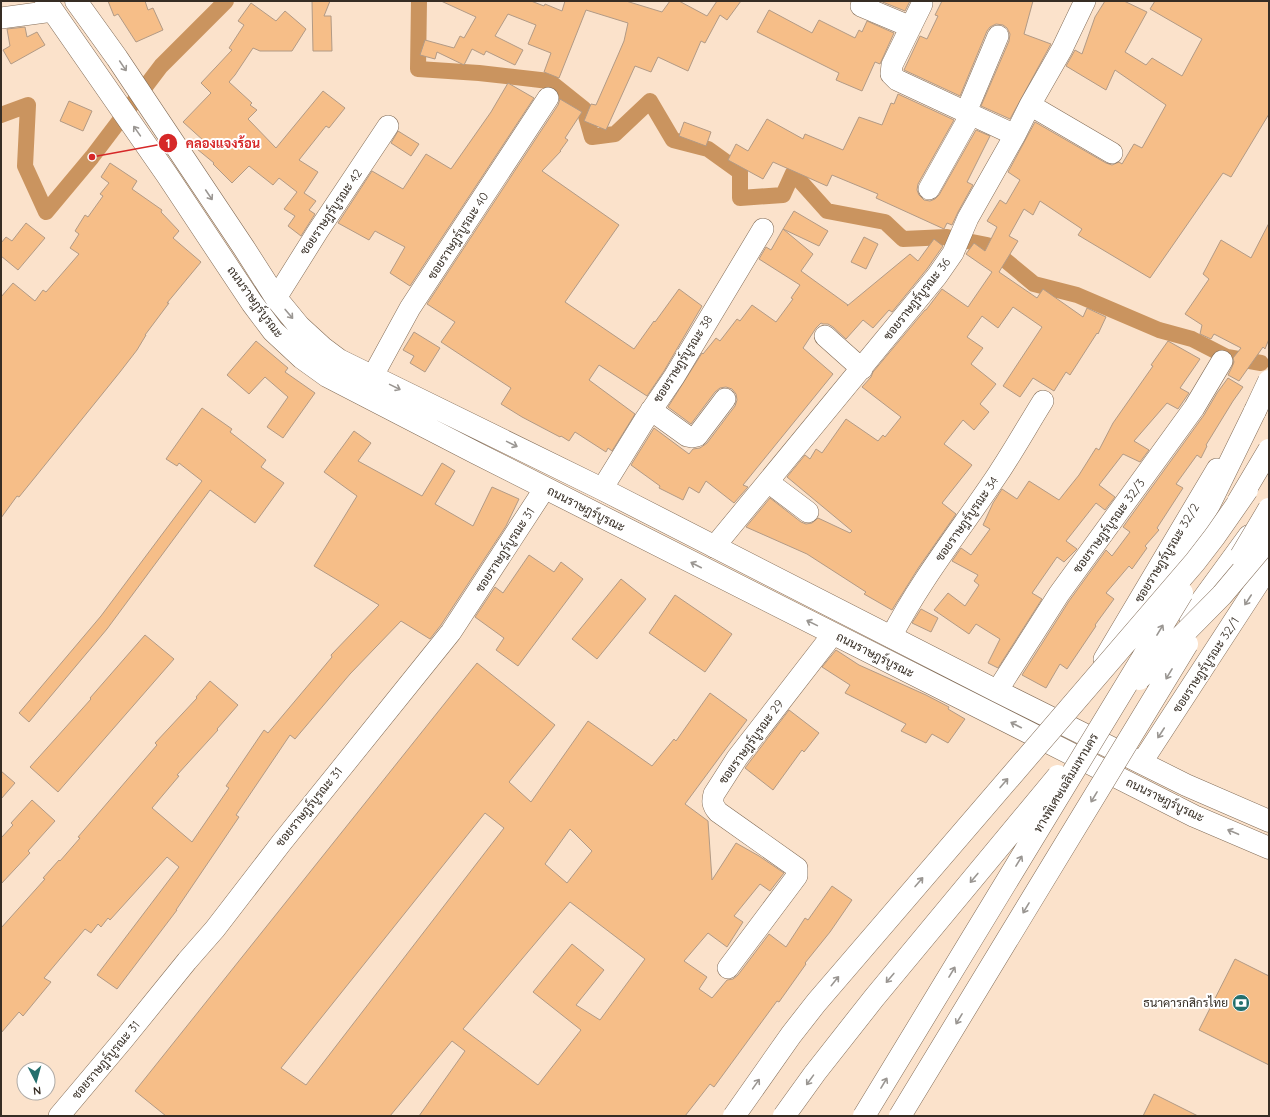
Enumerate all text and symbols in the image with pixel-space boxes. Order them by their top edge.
one-way arrow [119,60,127,71]
one-way arrow [133,126,141,137]
callout: คลองแจงร้อน [158,131,268,156]
text: คลองแจงร้อน [186,135,260,151]
text: 1 [166,136,170,151]
street label: ซอยราษฎร์บูรณะ 42 [296,166,366,258]
one-way arrow [205,189,213,200]
street label: ซอยราษฎร์บูรณะ 40 [424,189,492,283]
street label: ซอยราษฎร์บูรณะ 36 [880,254,954,343]
street label: ถนนราษฎร์บูรณะ [224,263,286,341]
one-way arrow [285,309,294,320]
street label: ซอยราษฎร์บูรณะ 38 [650,312,716,406]
one-way arrow [389,384,401,391]
one-way arrow [505,441,517,448]
street label: ซอยราษฎร์บูรณะ 34 [932,473,1002,565]
street label: ซอยราษฎร์บูรณะ 32/3 [1069,476,1149,576]
street label: ถนนราษฎร์บูรณะ [544,483,628,535]
street label: ซอยราษฎร์บูรณะ 32/2 [1131,500,1203,606]
street label: ซอยราษฎร์บูรณะ 31 [472,504,538,596]
one-way arrow [690,561,702,568]
one-way arrow [1244,594,1252,605]
street label: ซอยราษฎร์บูรณะ 32/1 [1169,614,1243,716]
one-way arrow [807,619,819,627]
one-way arrow [1156,624,1164,636]
street label: ถนนราษฎร์บูรณะ [833,629,917,681]
one-way arrow [1164,668,1172,680]
street label: ซอยราษฎร์บูรณะ 29 [715,696,787,787]
one-way arrow [1010,721,1022,728]
one-way arrow [1157,727,1166,738]
street label: ทางพิเศษเฉลิมมหานคร [1030,730,1101,835]
street label: ซอยราษฎร์บูรณะ 31 [272,764,346,850]
street label: ถนนราษฎร์บูรณะ [1123,774,1207,826]
one-way arrow [999,778,1008,789]
one-way arrow [1090,791,1098,802]
one-way arrow [1228,828,1240,836]
one-way arrow [1016,855,1024,867]
one-way arrow [969,872,978,883]
one-way arrow [915,877,924,887]
one-way arrow [1022,902,1030,914]
one-way arrow [948,966,956,978]
one-way arrow [886,972,895,983]
one-way arrow [830,975,839,986]
bank icon: ธนาคารกสิกรไทย [1231,993,1251,1013]
place label: ธนาคารกสิกรไทย [1143,995,1228,1010]
one-way arrow [955,1013,963,1024]
street label: ซอยราษฎร์บูรณะ 31 [68,1017,144,1103]
north arrow [16,1061,56,1101]
one-way arrow [806,1074,814,1085]
one-way arrow [880,1078,888,1089]
one-way arrow [752,1079,760,1090]
text: N [32,1084,42,1098]

